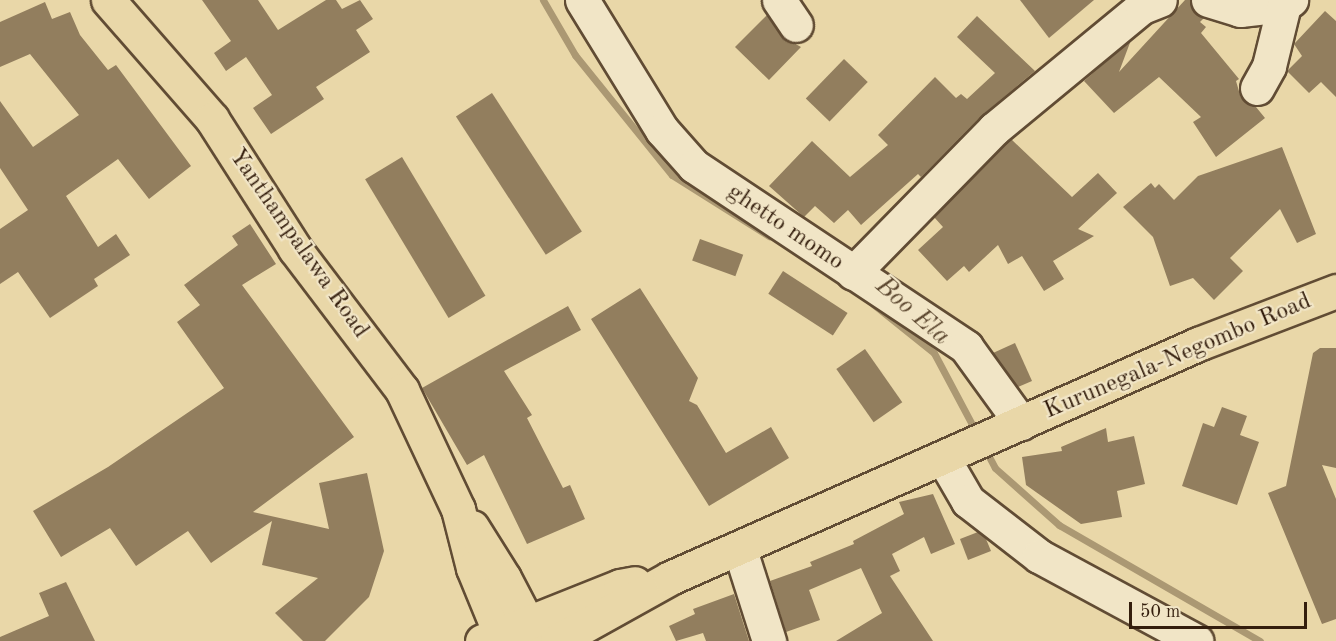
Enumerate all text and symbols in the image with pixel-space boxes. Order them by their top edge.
street label: Yanthampalawa Road [222,144,374,344]
street label: ghetto momo [721,178,849,278]
water label: Boo Ela [868,271,956,353]
street label: Kurunegala-Negombo Road [1040,288,1316,426]
scale bar [1132,590,1310,628]
text: 50 m [1140,603,1180,621]

